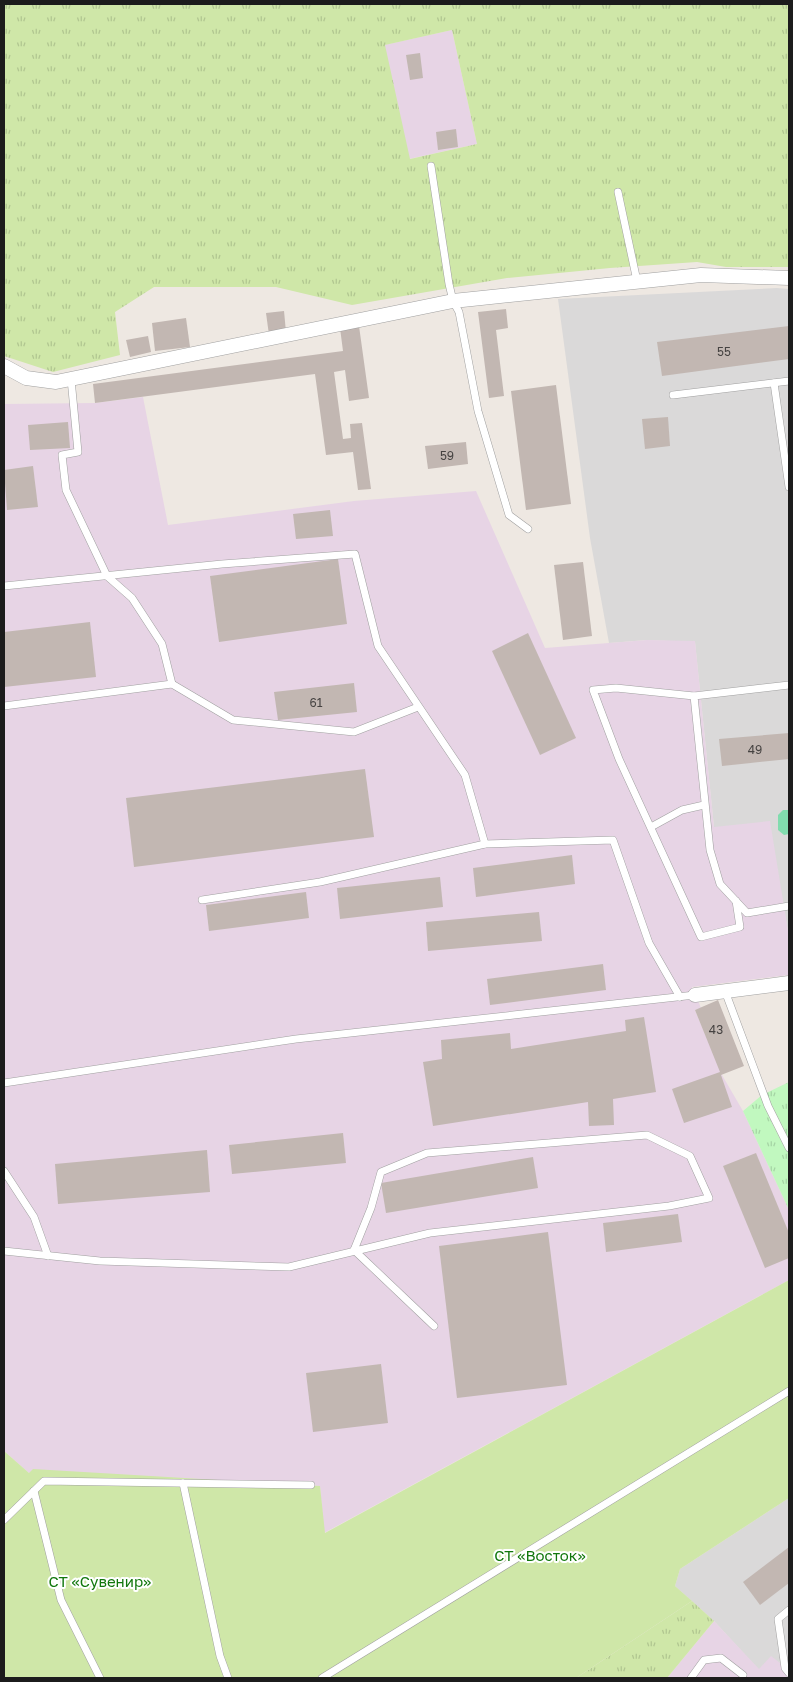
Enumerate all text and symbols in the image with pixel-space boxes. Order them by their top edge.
house number: 55 [717,344,731,359]
house number: 59 [440,448,454,463]
house number: 61 [309,695,323,710]
house number: 49 [748,742,762,757]
house number: 43 [709,1022,723,1037]
park label: СТ «Восток» [494,1546,586,1564]
park label: СТ «Сувенир» [49,1572,151,1590]

